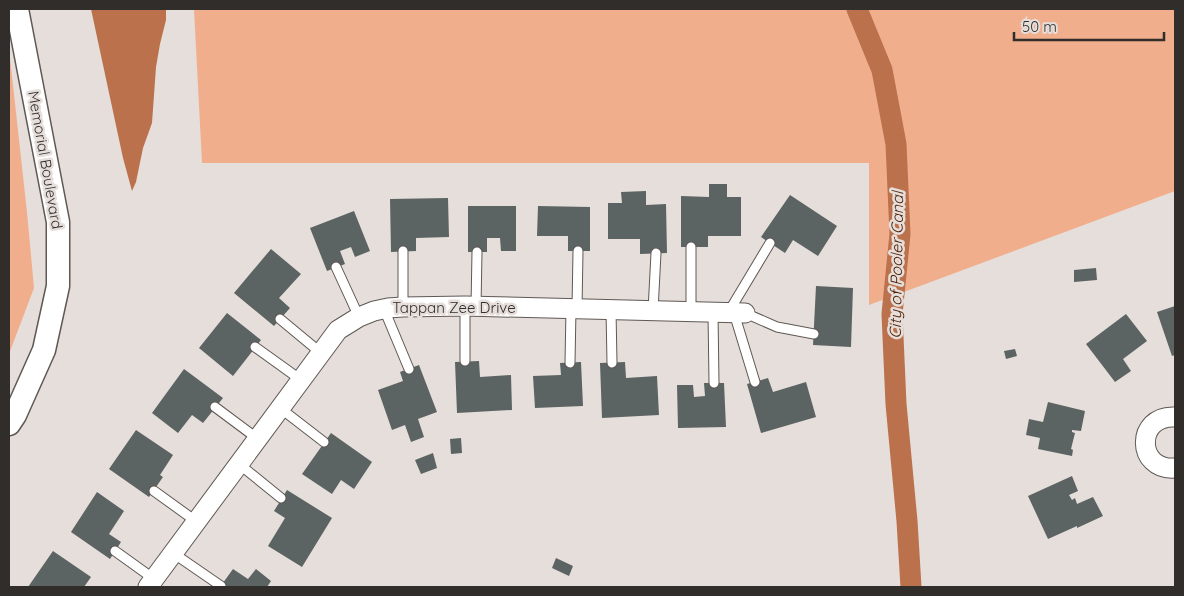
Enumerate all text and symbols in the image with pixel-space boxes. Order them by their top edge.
scale bar [1014,10,1164,42]
text: 50 m [1022,17,1057,36]
street label: Memorial Boulevard [24,89,67,230]
water label: City of Pooler Canal [885,189,907,339]
street label: Tappan Zee Drive [392,298,516,317]

